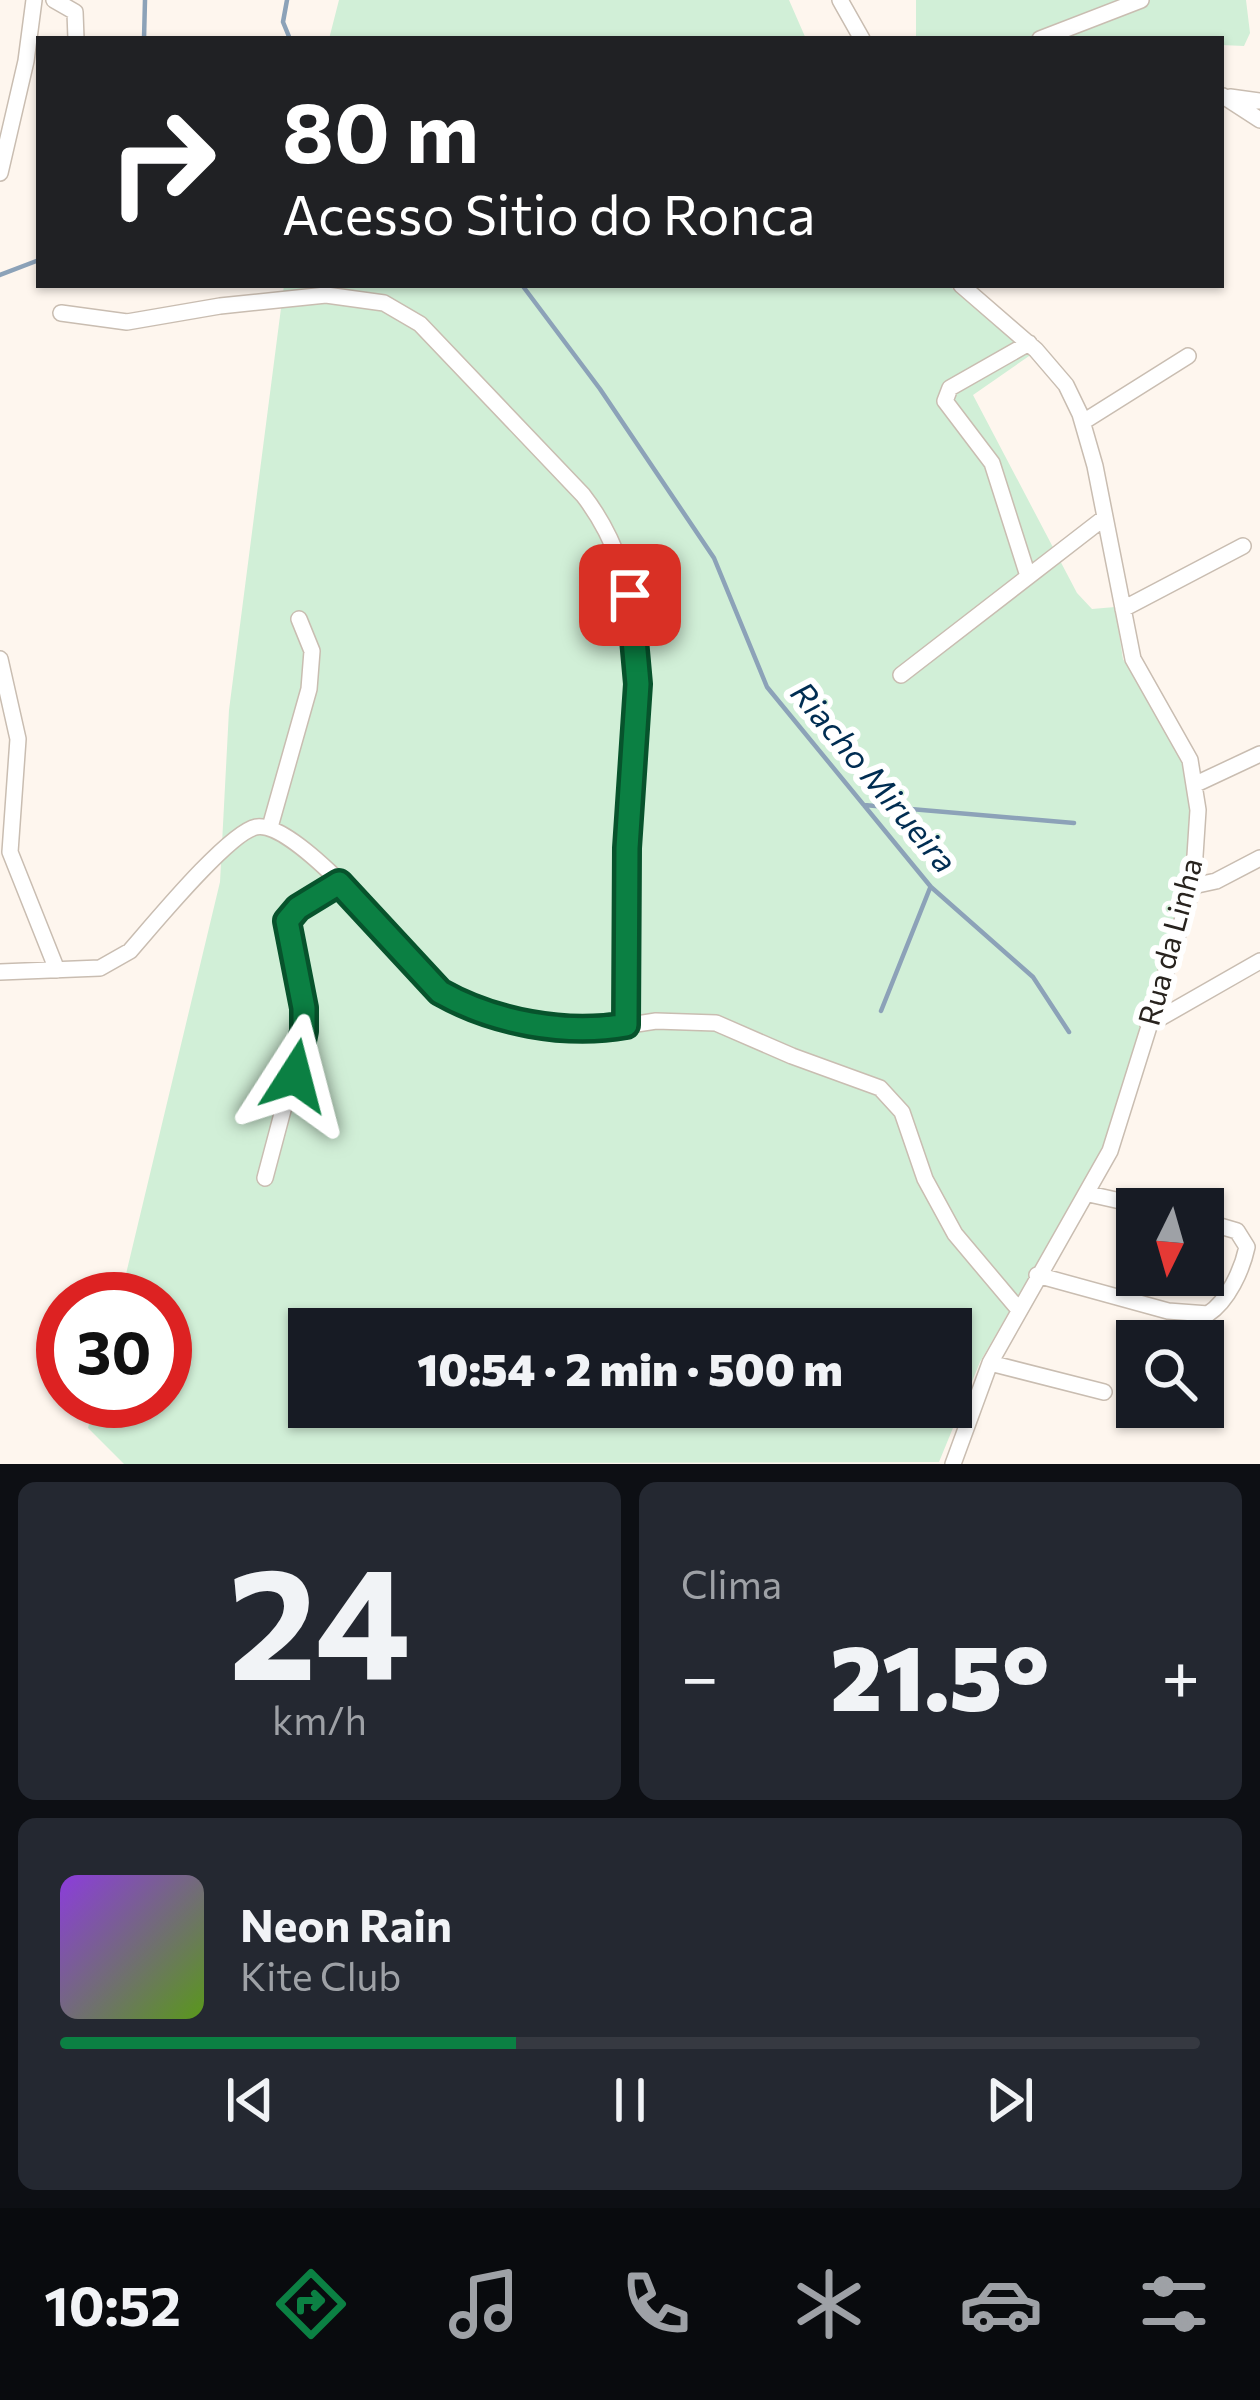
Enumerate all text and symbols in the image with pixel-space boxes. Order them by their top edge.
text: 80 m [282,78,479,180]
icon: right [84,84,240,240]
text: Acesso Sitio do Ronca [282,180,815,246]
pin [579,544,681,646]
icon: arrive [597,562,663,628]
water label: Riacho Mirueira [783,672,967,880]
street label: Rua da Linha [1128,854,1209,1029]
position arrow [232,1013,358,1139]
north arrow [1116,1188,1224,1296]
map controls [1116,1188,1224,1428]
speed limit sign: 30 [36,1272,192,1428]
button: search [1116,1320,1224,1428]
text: 10:54 · 2 min · 500 m [417,1340,843,1395]
text: 24 [228,1521,411,1712]
text: Clima [681,1559,782,1607]
text: 21.5° [830,1619,1050,1730]
text: − [681,1634,719,1715]
text: + [1161,1634,1200,1715]
text: km/h [272,1695,367,1743]
text: Neon Rain [240,1896,452,1951]
text: Kite Club [240,1951,401,1999]
icon: previous [217,2067,283,2133]
icon: pause [597,2067,663,2133]
icon: next [977,2067,1043,2133]
icon: directions [269,2262,353,2346]
icon: music [442,2262,526,2346]
icon: phone [614,2262,698,2346]
icon: climate [787,2262,871,2346]
icon: car [959,2262,1043,2346]
icon: filters [1132,2262,1216,2346]
text: 10:52 [44,2271,181,2337]

